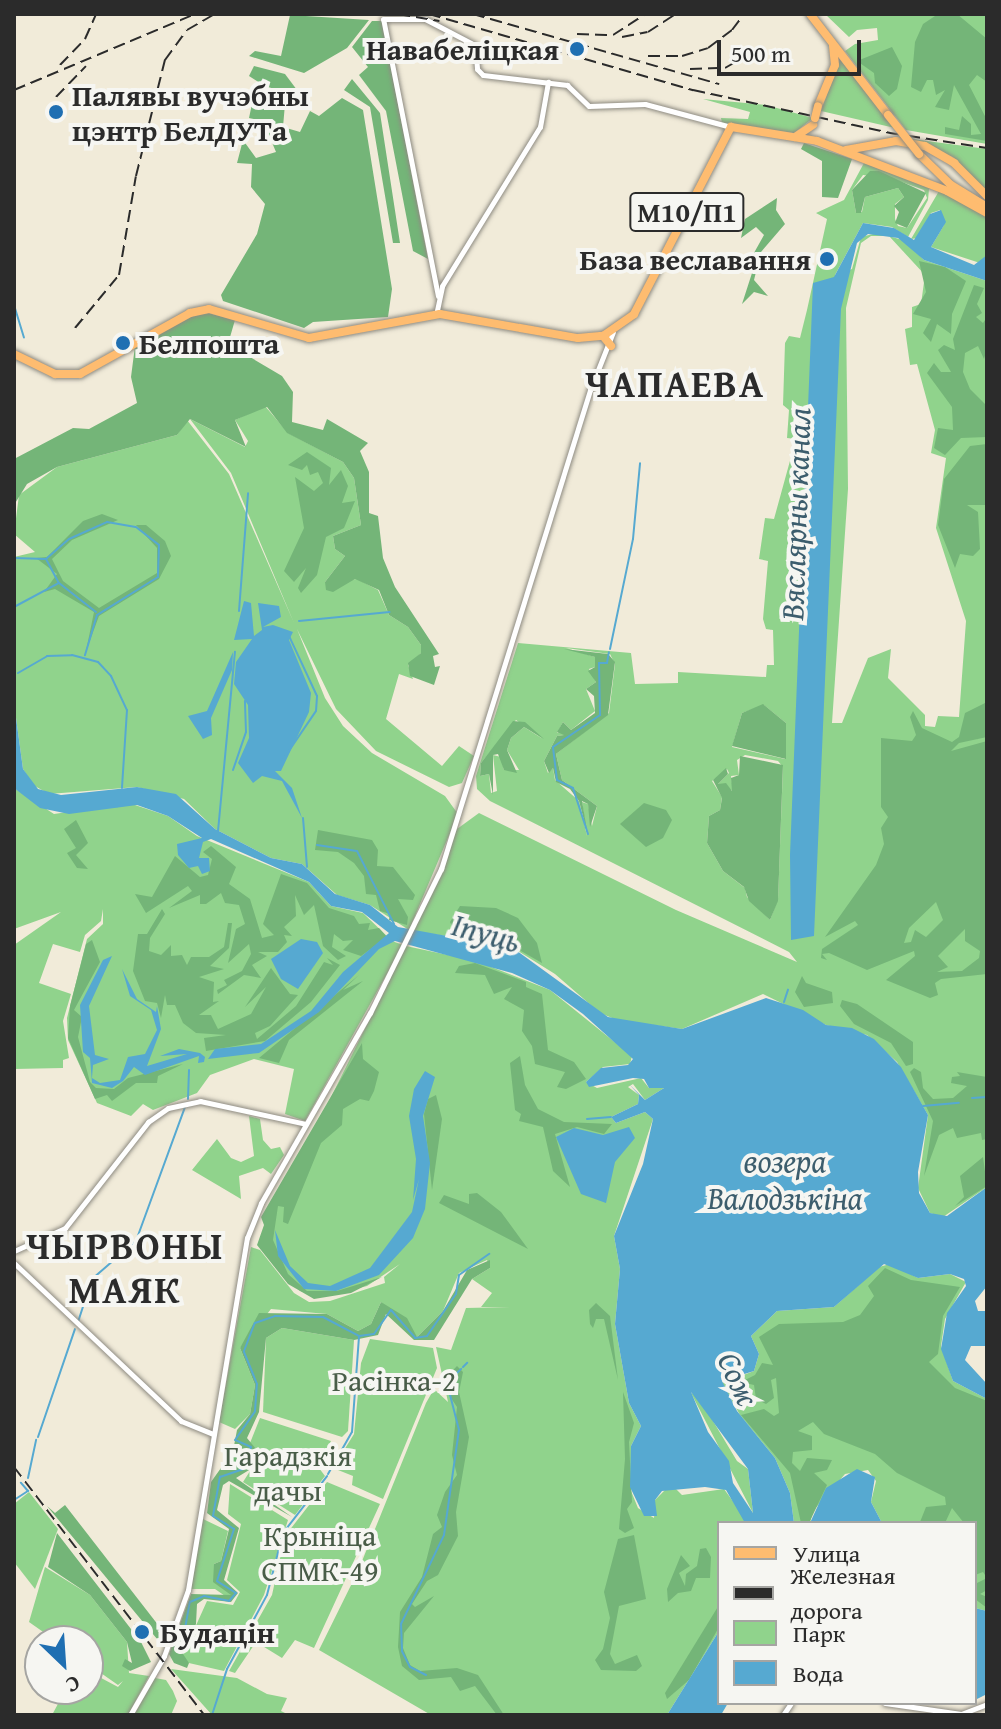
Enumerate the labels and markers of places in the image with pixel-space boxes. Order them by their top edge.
place label: Навабеліцкая [366,31,559,67]
marker: Навабеліцкая [566,38,588,60]
place label: Палявы вучэбны цэнтр БелДУТа [72,77,309,148]
marker: Палявы вучэбны цэнтр БелДУТа [47,103,65,121]
place label: База веславання [580,241,811,277]
marker: База веславання [818,250,836,268]
place label: Белпошта [139,325,279,361]
marker: Белпошта [114,334,132,352]
place label: Будацін [160,1614,275,1650]
marker: Будацін [131,1621,153,1643]

